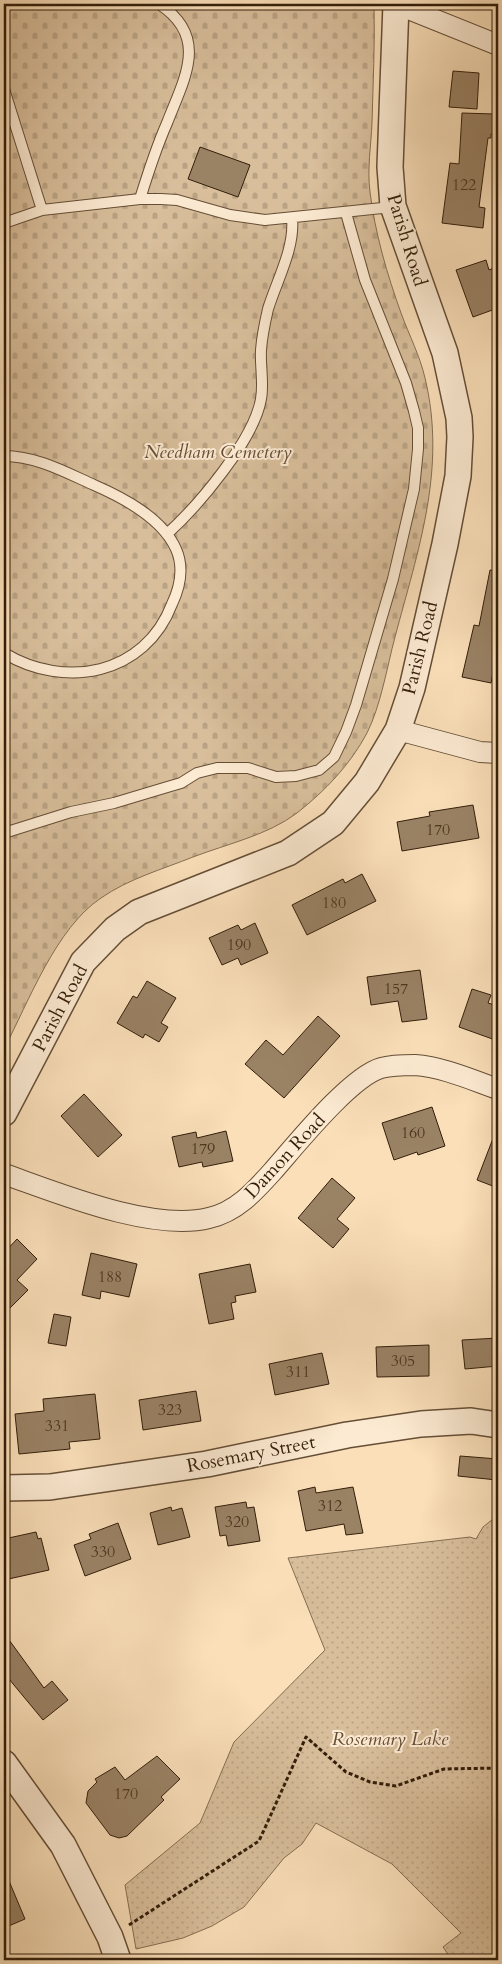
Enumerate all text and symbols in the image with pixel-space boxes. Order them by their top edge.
house number: 122 [452,174,476,196]
street label: Parish Road [381,191,433,289]
park label: Needham Cemetery [144,439,292,465]
street label: Parish Road [396,599,444,697]
house number: 170 [426,819,450,841]
house number: 180 [322,892,346,914]
house number: 190 [227,934,251,956]
street label: Parish Road [26,960,94,1056]
house number: 157 [384,978,408,1000]
street label: Damon Road [239,1108,331,1204]
house number: 160 [401,1122,425,1144]
house number: 179 [191,1138,215,1160]
house number: 188 [98,1266,122,1288]
house number: 305 [391,1350,415,1372]
house number: 311 [286,1361,310,1383]
house number: 323 [158,1399,182,1421]
house number: 331 [45,1415,69,1437]
street label: Rosemary Street [184,1429,318,1479]
house number: 312 [318,1495,342,1517]
house number: 320 [225,1511,249,1533]
house number: 330 [91,1541,115,1563]
park label: Rosemary Lake [332,1726,449,1752]
house number: 170 [114,1783,138,1805]

